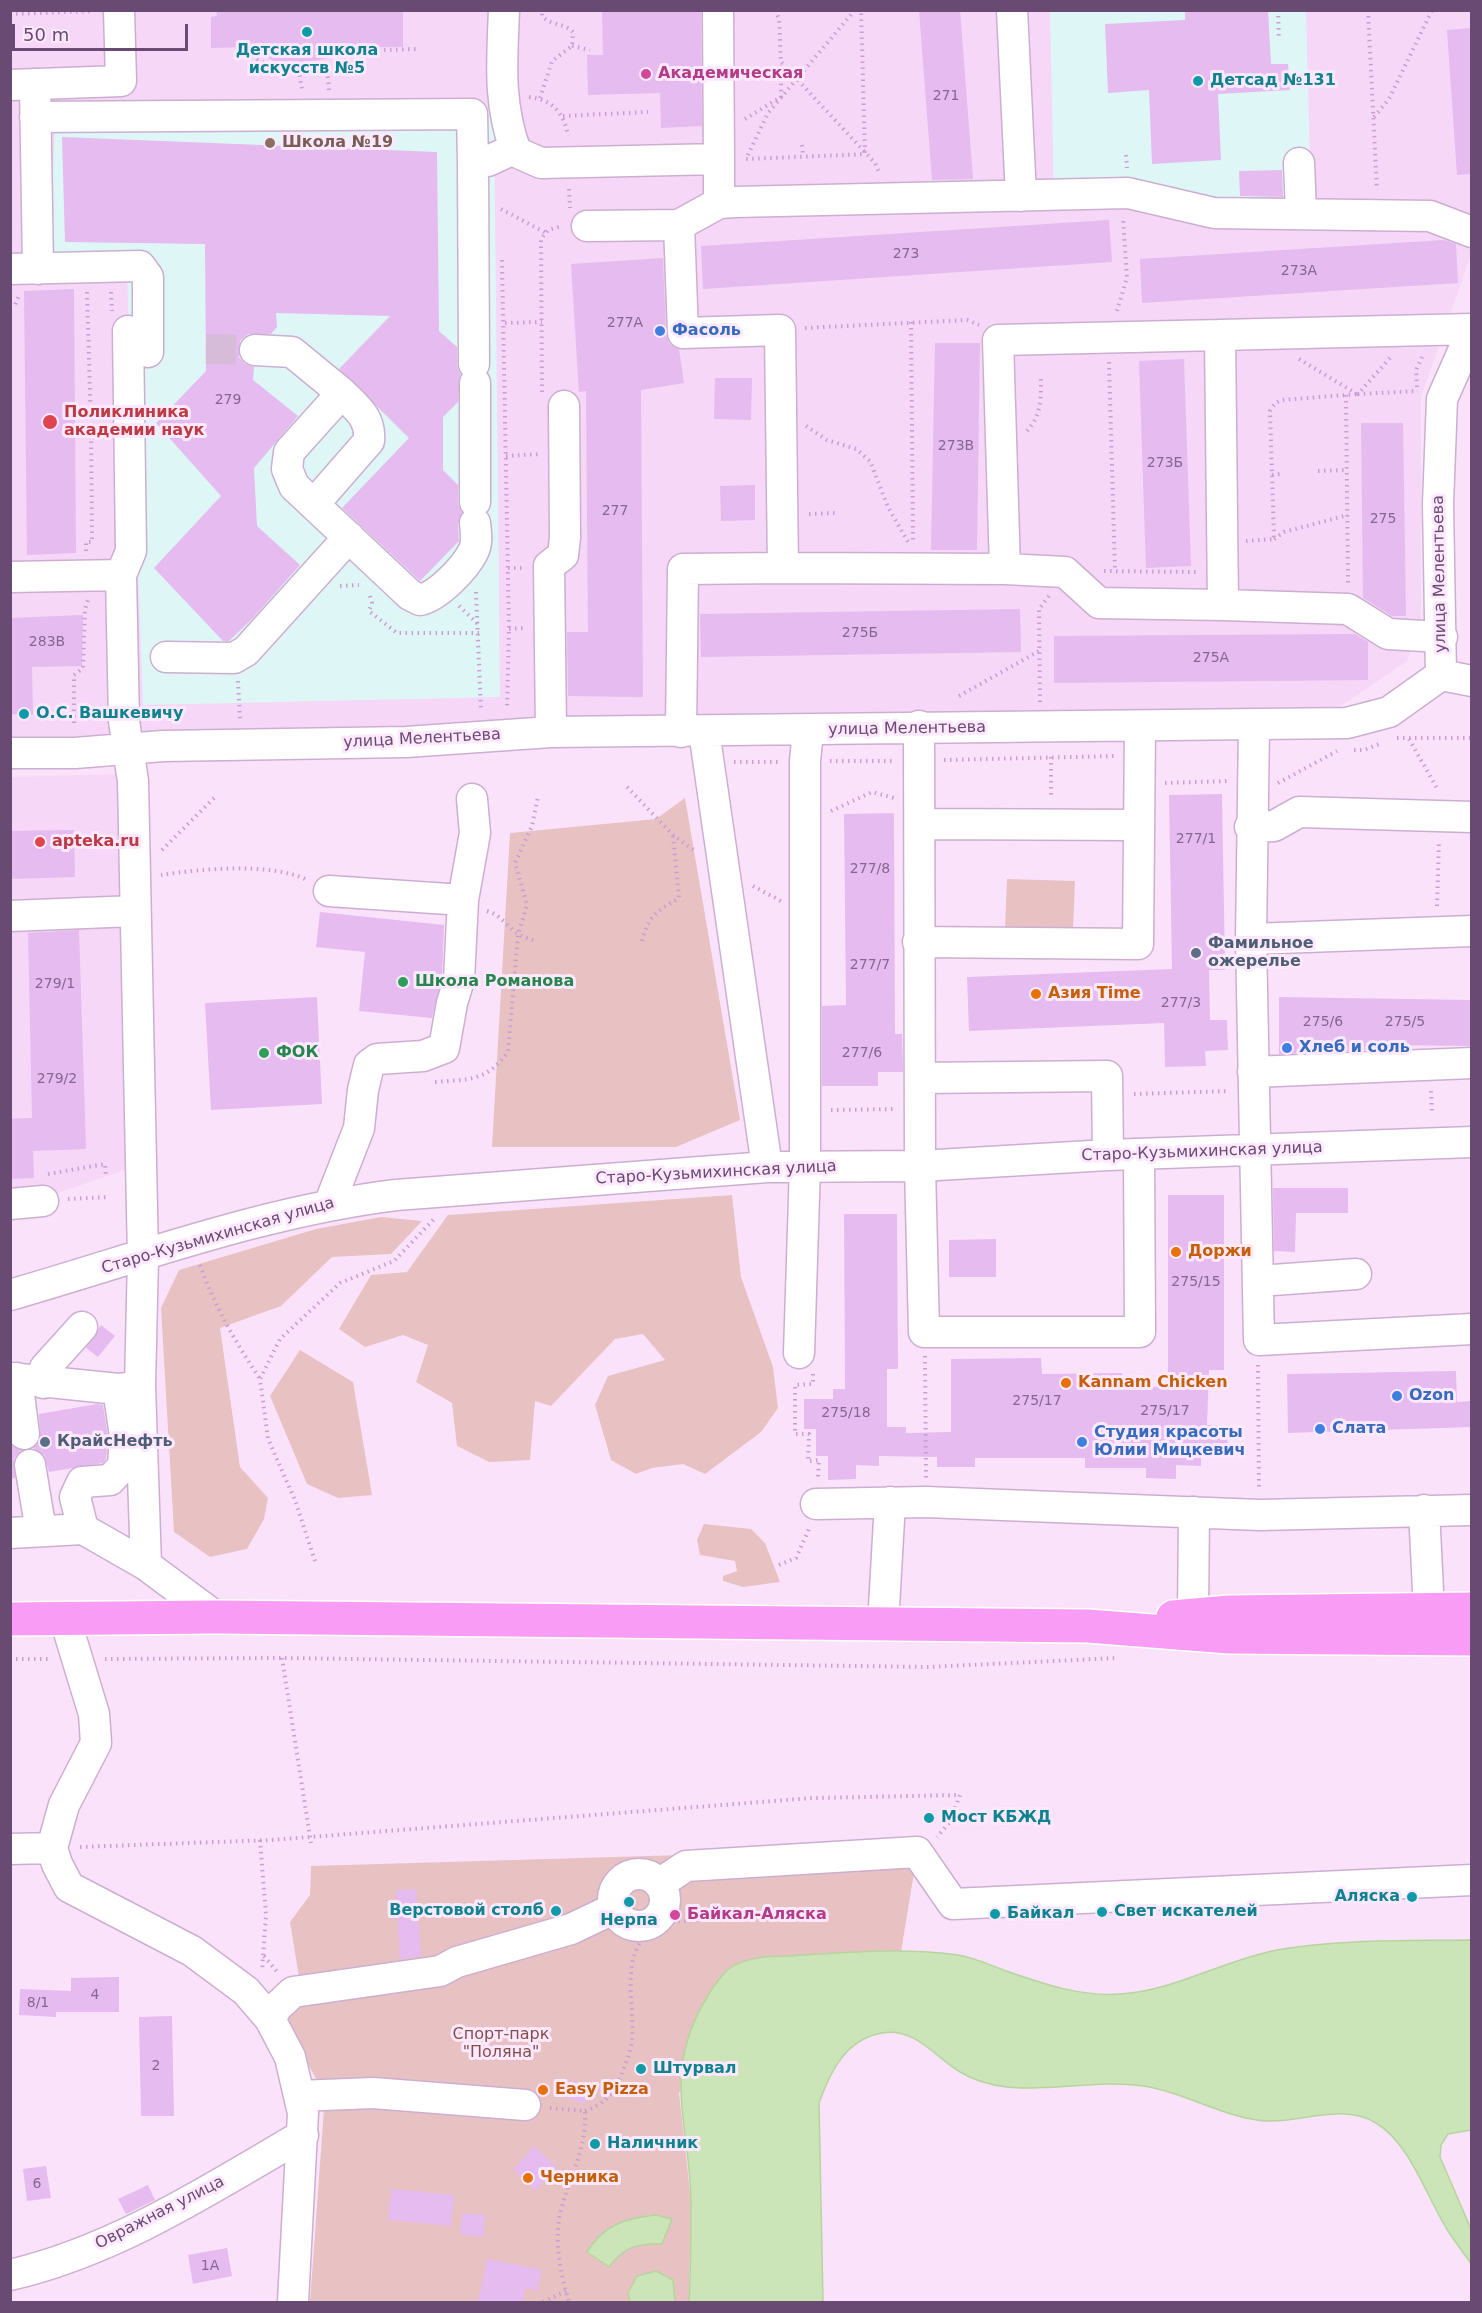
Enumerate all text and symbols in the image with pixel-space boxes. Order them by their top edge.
scale bar [15,12,190,50]
text: 50 m [23,24,69,45]
marker: Детская школа искусств №5 [300,25,314,39]
place label: Детская школа искусств №5 [236,41,378,79]
place label: Академическая [658,64,803,84]
marker: Академическая [639,67,653,81]
place label: Детсад №131 [1210,71,1336,91]
marker: Детсад №131 [1191,74,1205,88]
house number: 271 [933,88,959,104]
place label: Школа №19 [282,133,393,153]
marker: Школа №19 [263,136,277,150]
house number: 273 [893,246,919,262]
house number: 273А [1281,263,1317,279]
house number: 277А [607,315,643,331]
place label: Фасоль [672,321,741,341]
marker: Фасоль [653,324,667,338]
house number: 279 [215,392,241,408]
place label: Поликлиника академии наук [64,403,204,441]
marker: Поликлиника академии наук [41,413,59,431]
house number: 273В [938,438,974,454]
house number: 273Б [1147,455,1183,471]
street label: улица Мелентьева [1429,495,1451,653]
house number: 277 [602,503,628,519]
house number: 275 [1370,511,1396,527]
house number: 275Б [842,625,878,641]
house number: 283В [29,634,65,650]
house number: 275А [1193,650,1229,666]
place label: О.С. Вашкевичу [36,704,184,724]
marker: О.С. Вашкевичу [17,707,31,721]
street label: улица Мелентьева [828,718,986,740]
street label: улица Мелентьева [343,725,501,753]
house number: 277/1 [1176,831,1216,847]
place label: apteka.ru [52,832,140,852]
marker: apteka.ru [33,835,47,849]
house number: 277/8 [850,861,890,877]
place label: Фамильное ожерелье [1208,934,1314,972]
marker: Фамильное ожерелье [1189,946,1203,960]
house number: 277/7 [850,957,890,973]
place label: Школа Романова [415,972,574,992]
marker: Школа Романова [396,975,410,989]
house number: 279/1 [35,976,75,992]
place label: Азия Time [1048,984,1141,1004]
marker: Азия Time [1029,987,1043,1001]
house number: 277/3 [1161,995,1201,1011]
house number: 275/6 [1303,1014,1343,1030]
house number: 275/5 [1385,1014,1425,1030]
place label: Хлеб и соль [1299,1038,1410,1058]
marker: Хлеб и соль [1280,1041,1294,1055]
place label: ФОК [276,1043,319,1063]
house number: 277/6 [842,1045,882,1061]
marker: ФОК [257,1046,271,1060]
house number: 279/2 [37,1071,77,1087]
street label: Старо-Кузьмихинская улица [1081,1138,1323,1166]
street label: Старо-Кузьмихинская улица [595,1157,837,1189]
street label: Старо-Кузьмихинская улица [99,1194,337,1278]
place label: Доржи [1188,1242,1252,1262]
marker: Доржи [1169,1245,1183,1259]
house number: 275/15 [1171,1274,1221,1290]
place label: Kannam Chicken [1078,1373,1228,1393]
marker: Kannam Chicken [1059,1376,1073,1390]
place label: Ozon [1409,1386,1454,1406]
marker: Ozon [1390,1389,1404,1403]
house number: 275/17 [1012,1393,1062,1409]
house number: 275/17 [1140,1403,1190,1419]
house number: 275/18 [821,1405,871,1421]
place label: Слата [1332,1419,1386,1439]
marker: Слата [1313,1422,1327,1436]
place label: Студия красоты Юлии Мицкевич [1094,1423,1246,1461]
place label: КрайсНефть [57,1432,173,1452]
marker: КрайсНефть [38,1435,52,1449]
marker: Студия красоты Юлии Мицкевич [1075,1435,1089,1449]
place label: Мост КБЖД [941,1808,1051,1828]
marker: Мост КБЖД [922,1811,936,1825]
place label: Аляска [1334,1887,1400,1907]
marker: Аляска [1405,1890,1419,1904]
marker: Нерпа [622,1895,636,1909]
place label: Верстовой столб [389,1901,544,1921]
place label: Свет искателей [1114,1902,1258,1922]
marker: Верстовой столб [549,1904,563,1918]
place label: Байкал [1007,1904,1075,1924]
place label: Байкал-Аляска [687,1905,827,1925]
marker: Свет искателей [1095,1905,1109,1919]
marker: Байкал [988,1907,1002,1921]
marker: Байкал-Аляска [668,1908,682,1922]
place label: Нерпа [600,1911,658,1931]
house number: 4 [91,1987,99,2003]
house number: 8/1 [27,1995,49,2011]
park label: Спорт-парк "Поляна" [453,2025,549,2063]
house number: 2 [152,2058,160,2074]
place label: Штурвал [653,2059,737,2079]
marker: Штурвал [634,2062,648,2076]
place label: Easy Pizza [555,2080,649,2100]
marker: Easy Pizza [536,2083,550,2097]
place label: Наличник [607,2134,698,2154]
marker: Наличник [588,2137,602,2151]
place label: Черника [540,2168,619,2188]
marker: Черника [521,2171,535,2185]
street label: Овражная улица [92,2172,228,2254]
house number: 6 [33,2176,41,2192]
house number: 1А [201,2258,219,2274]

